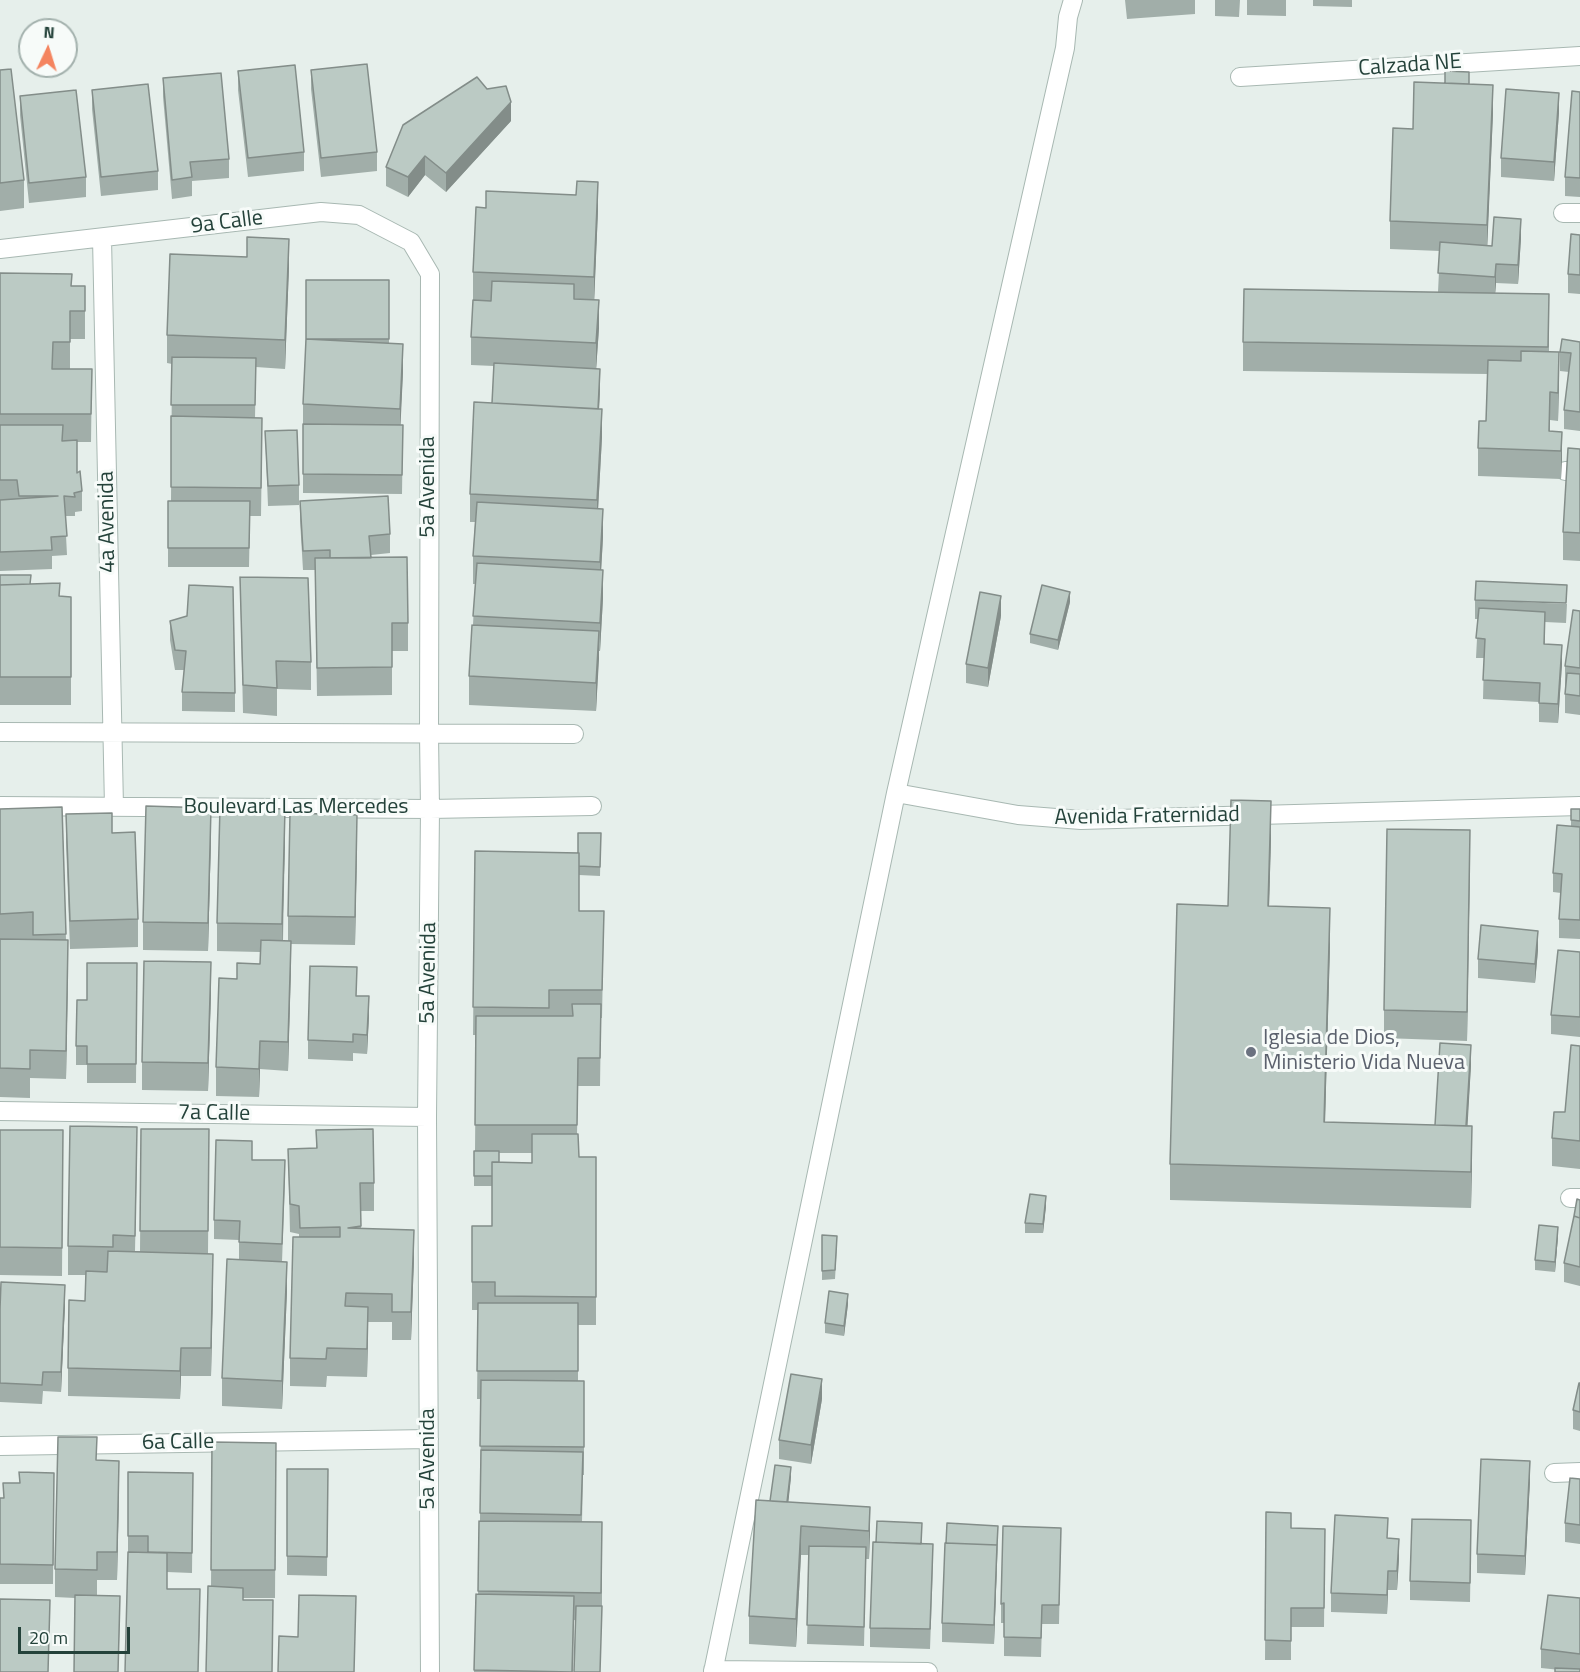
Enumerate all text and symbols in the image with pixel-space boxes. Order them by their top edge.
north arrow [18,18,78,78]
text: N [43,20,55,44]
street label: Calzada NE [1357,49,1463,83]
street label: 9a Calle [189,205,265,241]
street label: 5a Avenida [416,436,442,538]
street label: 4a Avenida [94,471,122,573]
street label: Boulevard Las Mercedes [183,795,409,821]
street label: Avenida Fraternidad [1054,802,1240,832]
street label: 5a Avenida [415,922,443,1024]
place label: Iglesia de Dios, Ministerio Vida Nueva [1263,1026,1465,1078]
marker: Iglesia de Dios, Ministerio Vida Nueva [1244,1045,1258,1059]
street label: 7a Calle [178,1100,250,1128]
street label: 5a Avenida [416,1408,442,1510]
street label: 6a Calle [142,1429,214,1457]
scale bar [21,1615,134,1653]
text: 20 m [29,1624,68,1651]

